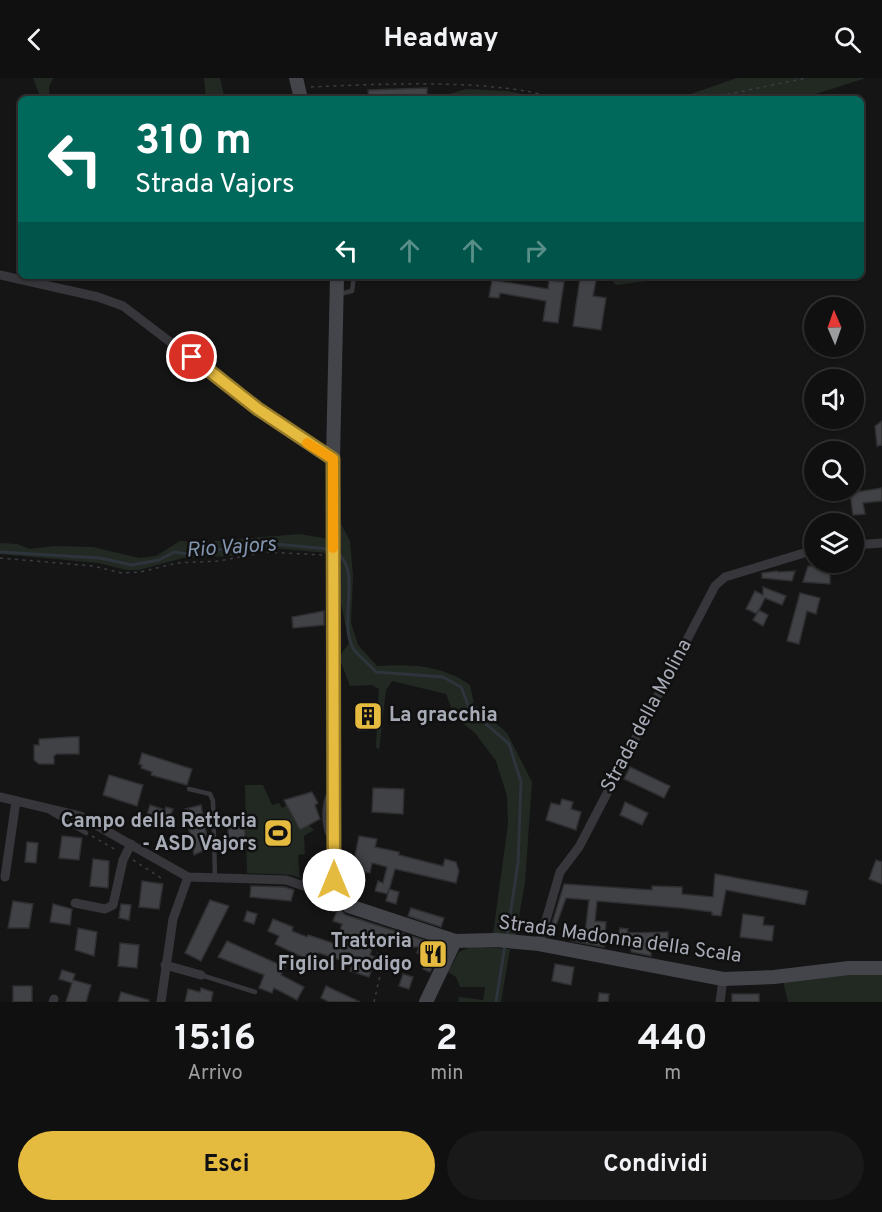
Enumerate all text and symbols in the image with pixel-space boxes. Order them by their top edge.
text: Headway [383,22,499,56]
icon: back [18,23,51,56]
icon: search [831,23,864,56]
text: 310 m [135,116,252,169]
icon: left [36,120,114,198]
text: Strada Vajors [135,168,295,202]
icon: left [330,234,363,267]
icon: ahead [393,234,426,267]
icon: ahead [456,234,489,267]
icon: right [519,234,552,267]
north arrow [804,297,864,357]
map controls [804,297,864,573]
pin [166,331,217,382]
icon: arrive [175,340,208,373]
button: sound [804,369,864,429]
button: search [804,441,864,501]
button: layers [804,513,864,573]
water label: Rio Vajors [185,531,277,565]
street label: Strada della Molina [596,635,698,797]
building icon: La gracchia [352,700,384,732]
place label: La gracchia [389,703,498,729]
place label: Campo della Rettoria - ASD Vajors [61,809,257,858]
sports icon: Campo della Rettoria - ASD Vajors [262,817,294,849]
position arrow [302,848,366,912]
street label: Strada Madonna della Scala [497,910,743,970]
place label: Trattoria Figliol Prodigo [278,929,412,978]
restaurant icon: Trattoria Figliol Prodigo [417,938,449,970]
text: 15:16 [174,1017,256,1063]
text: 2 [436,1017,458,1063]
text: 440 [638,1017,708,1063]
text: Arrivo [187,1061,243,1087]
text: min [430,1061,463,1087]
text: m [664,1061,681,1087]
button: Esci [18,1131,435,1200]
button: Condividi [447,1131,864,1200]

